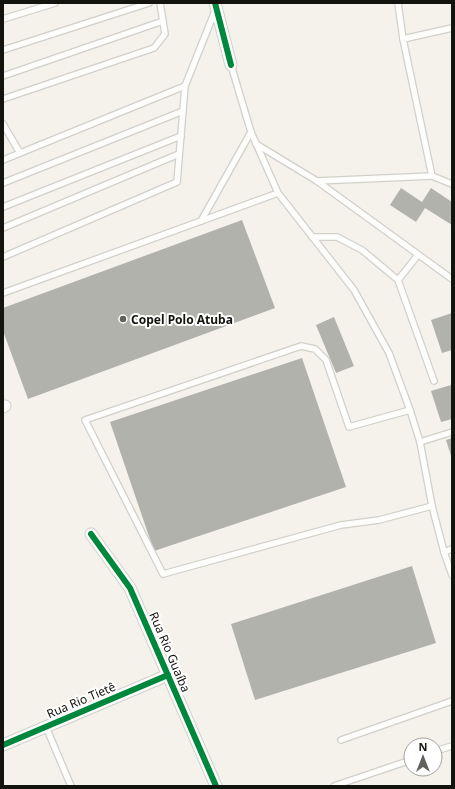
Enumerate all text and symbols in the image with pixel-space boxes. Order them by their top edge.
place label: Copel Polo Atuba [131,311,233,328]
marker: Copel Polo Atuba [118,314,128,324]
street label: Rua Rio Guaíba [145,609,195,695]
street label: Rua Rio Tietê [44,678,118,722]
north arrow [403,737,443,777]
text: N [419,739,427,754]

